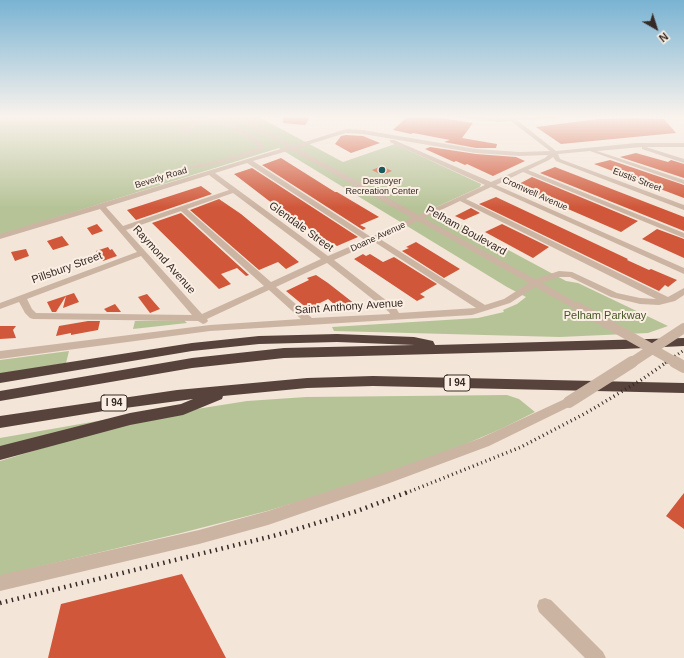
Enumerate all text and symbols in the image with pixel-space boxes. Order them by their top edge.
north arrow [636,8,676,48]
text: N [657,30,670,44]
street label: Beverly Road [134,165,188,191]
marker: Desnoyer Recreation Center [377,165,387,175]
street label: Eustis Street [611,166,663,194]
street label: Cromwell Avenue [501,175,569,213]
place label: Desnoyer Recreation Center [345,177,419,198]
street label: Glendale Street [266,199,336,255]
street label: Pelham Boulevard [423,203,509,259]
street label: Doane Avenue [349,220,407,254]
street label: Raymond Avenue [130,223,198,297]
street label: Pillsbury Street [30,249,104,287]
street label: Saint Anthony Avenue [294,297,404,317]
park label: Pelham Parkway [564,309,646,323]
road number: I 94 [444,375,470,391]
road number: I 94 [101,395,127,411]

